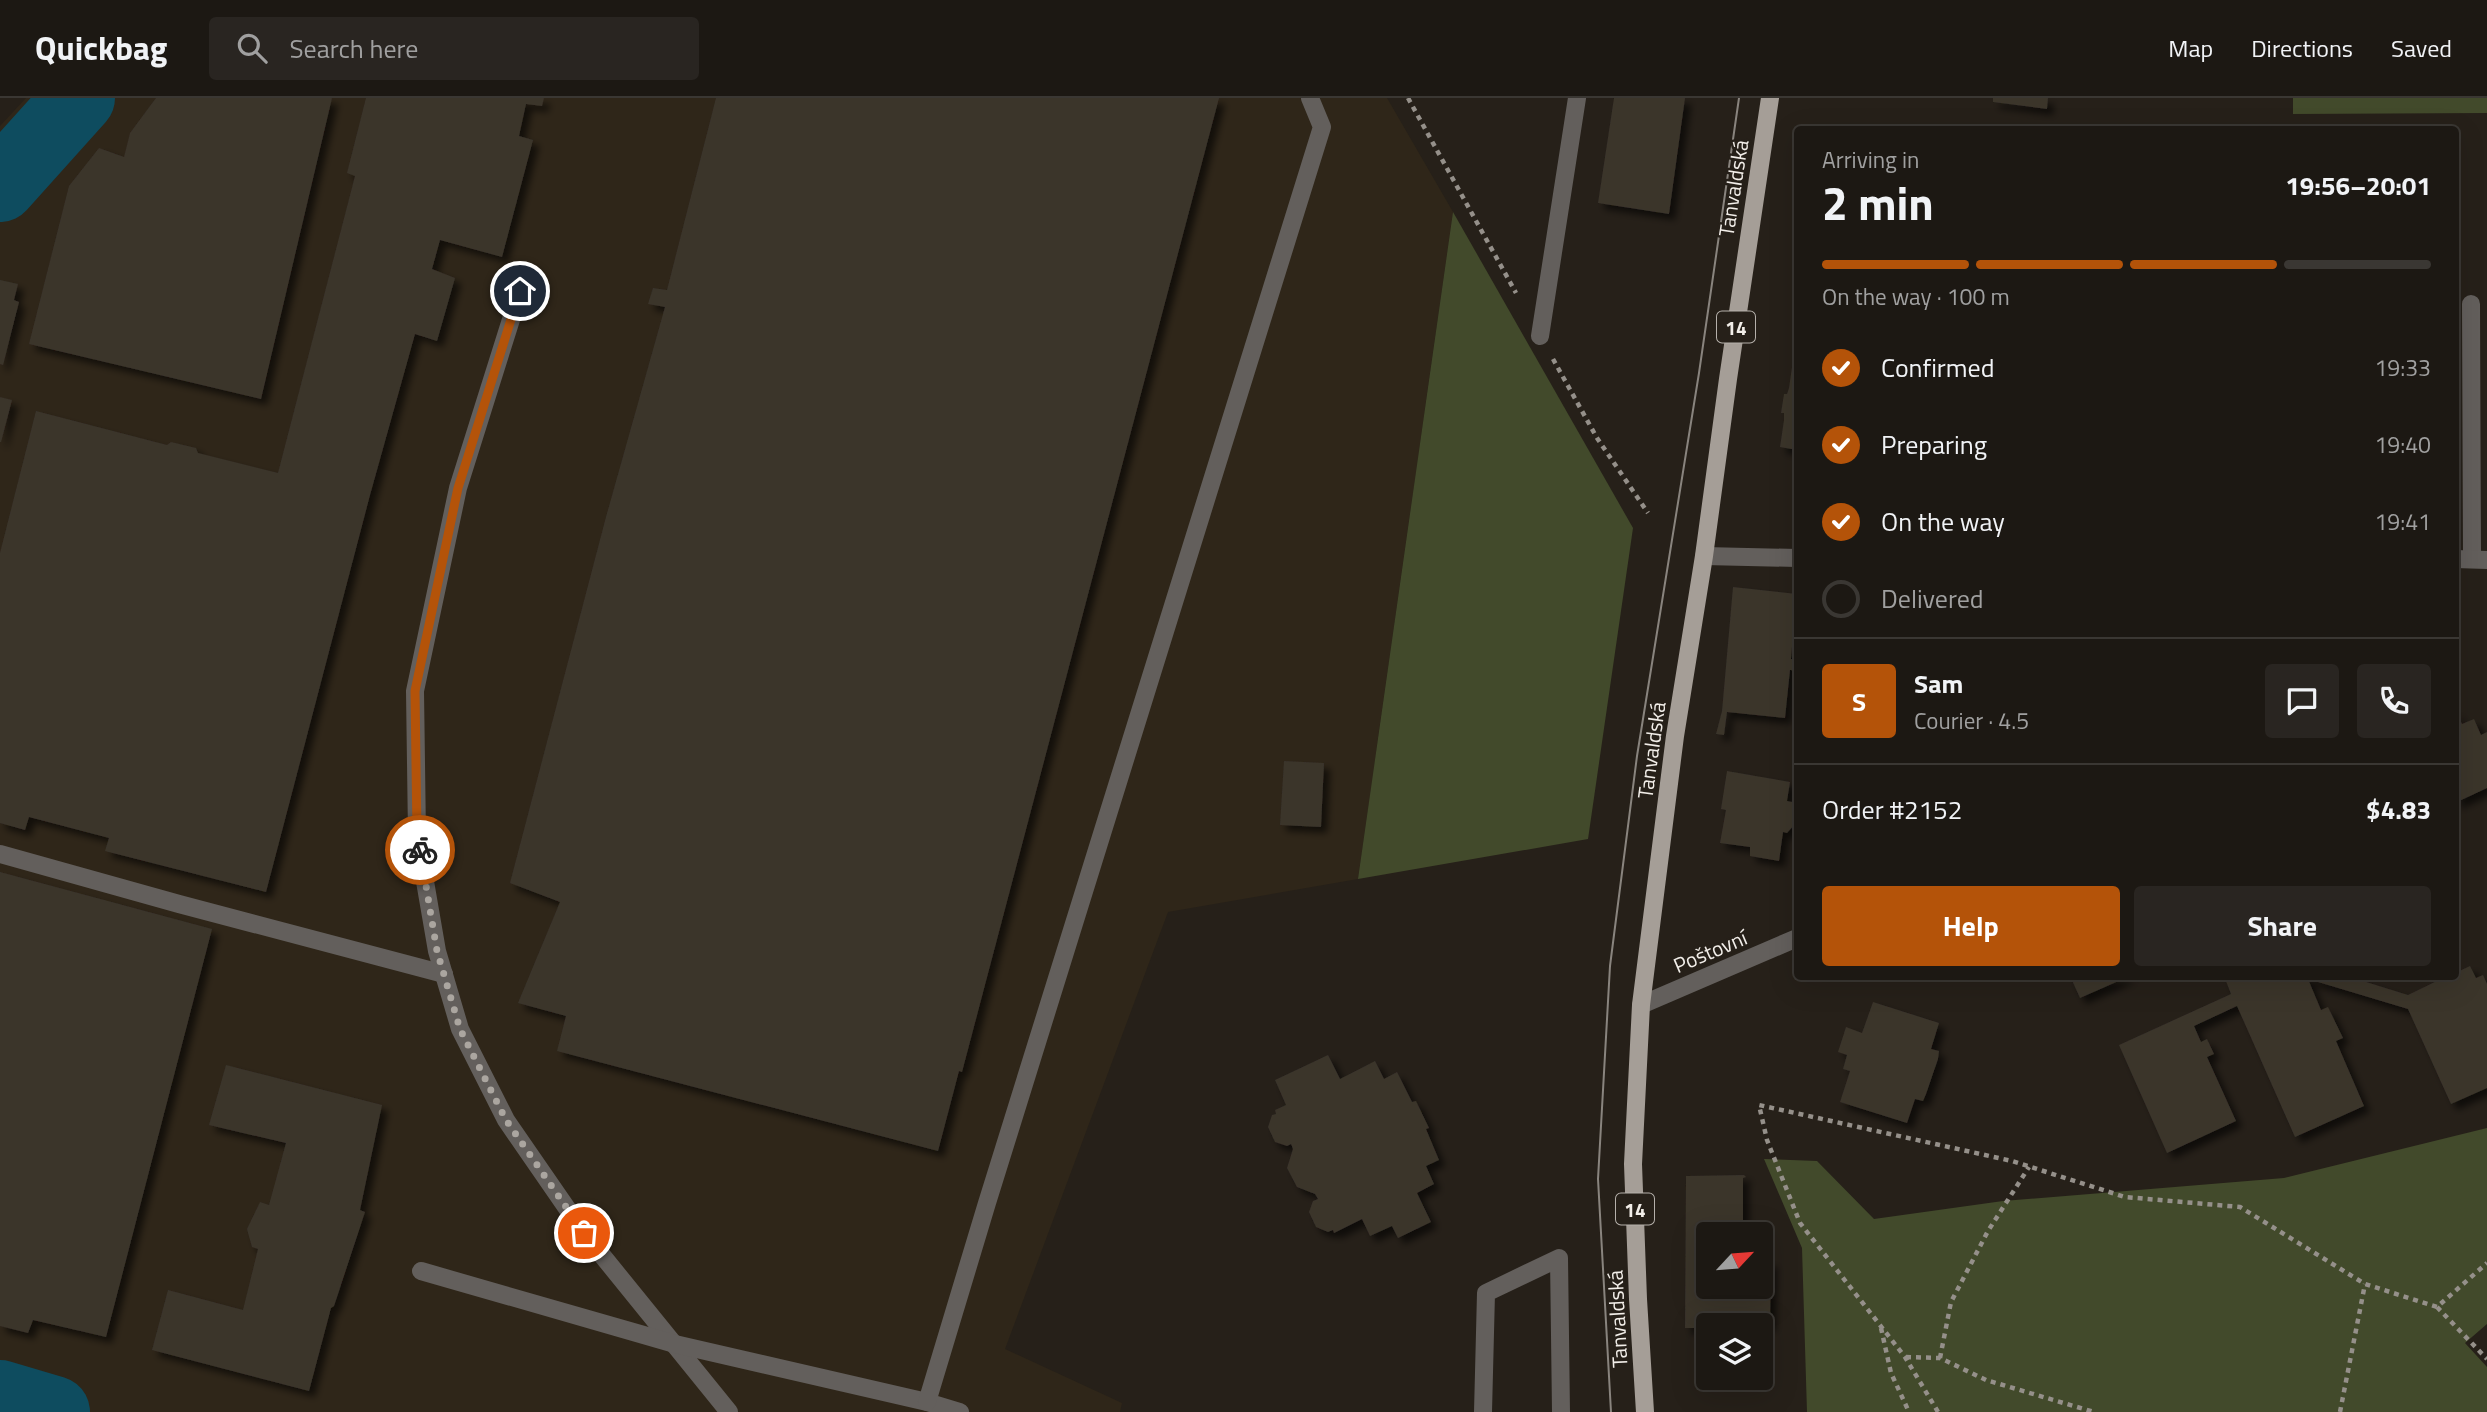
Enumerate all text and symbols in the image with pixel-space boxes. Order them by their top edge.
search box [209,17,699,80]
text: Quickbag [35,23,167,73]
icon: search [233,29,271,67]
text: Search here [289,29,418,68]
text: Map [2168,30,2213,66]
text: Directions [2251,30,2353,66]
text: Saved [2391,30,2452,66]
street label: Tanvaldská [1710,137,1757,239]
text: Arriving in [1822,142,1919,177]
text: 19:56–20:01 [2285,166,2431,205]
text: 2 min [1822,168,1934,238]
pin [490,261,550,321]
icon: home [501,272,539,310]
text: On the way · 100 m [1822,279,2010,314]
road number: 14 [1717,312,1755,342]
text: Confirmed [1881,348,1995,387]
icon: check [1822,349,1860,387]
text: 19:33 [2374,350,2431,385]
text: Preparing [1881,425,1987,464]
icon: check [1822,426,1860,464]
text: 19:40 [2374,427,2431,462]
text: On the way [1881,502,2005,541]
icon: check [1822,503,1860,541]
text: 19:41 [2374,504,2431,539]
text: Delivered [1881,579,1984,618]
text: Sam [1914,664,1963,703]
button: chat [2265,664,2339,738]
button: phone [2357,664,2431,738]
text: S [1852,682,1866,721]
street label: Tanvaldská [1628,699,1674,801]
text: Courier · 4.5 [1914,703,2029,738]
text: Order #2152 [1822,790,1962,829]
text: $4.83 [2366,790,2431,829]
courier [385,815,455,885]
icon: bike [401,831,439,869]
button: Help [1822,886,2120,966]
button: Share [2134,886,2431,966]
street label: Poštovní [1668,921,1753,981]
road number: 14 [1616,1194,1654,1224]
pin [554,1203,614,1263]
icon: bag [565,1214,603,1252]
north arrow [1696,1222,1773,1298]
map controls [1696,1222,1773,1390]
street label: Tanvaldská [1598,1269,1636,1369]
button: layers [1696,1313,1773,1390]

